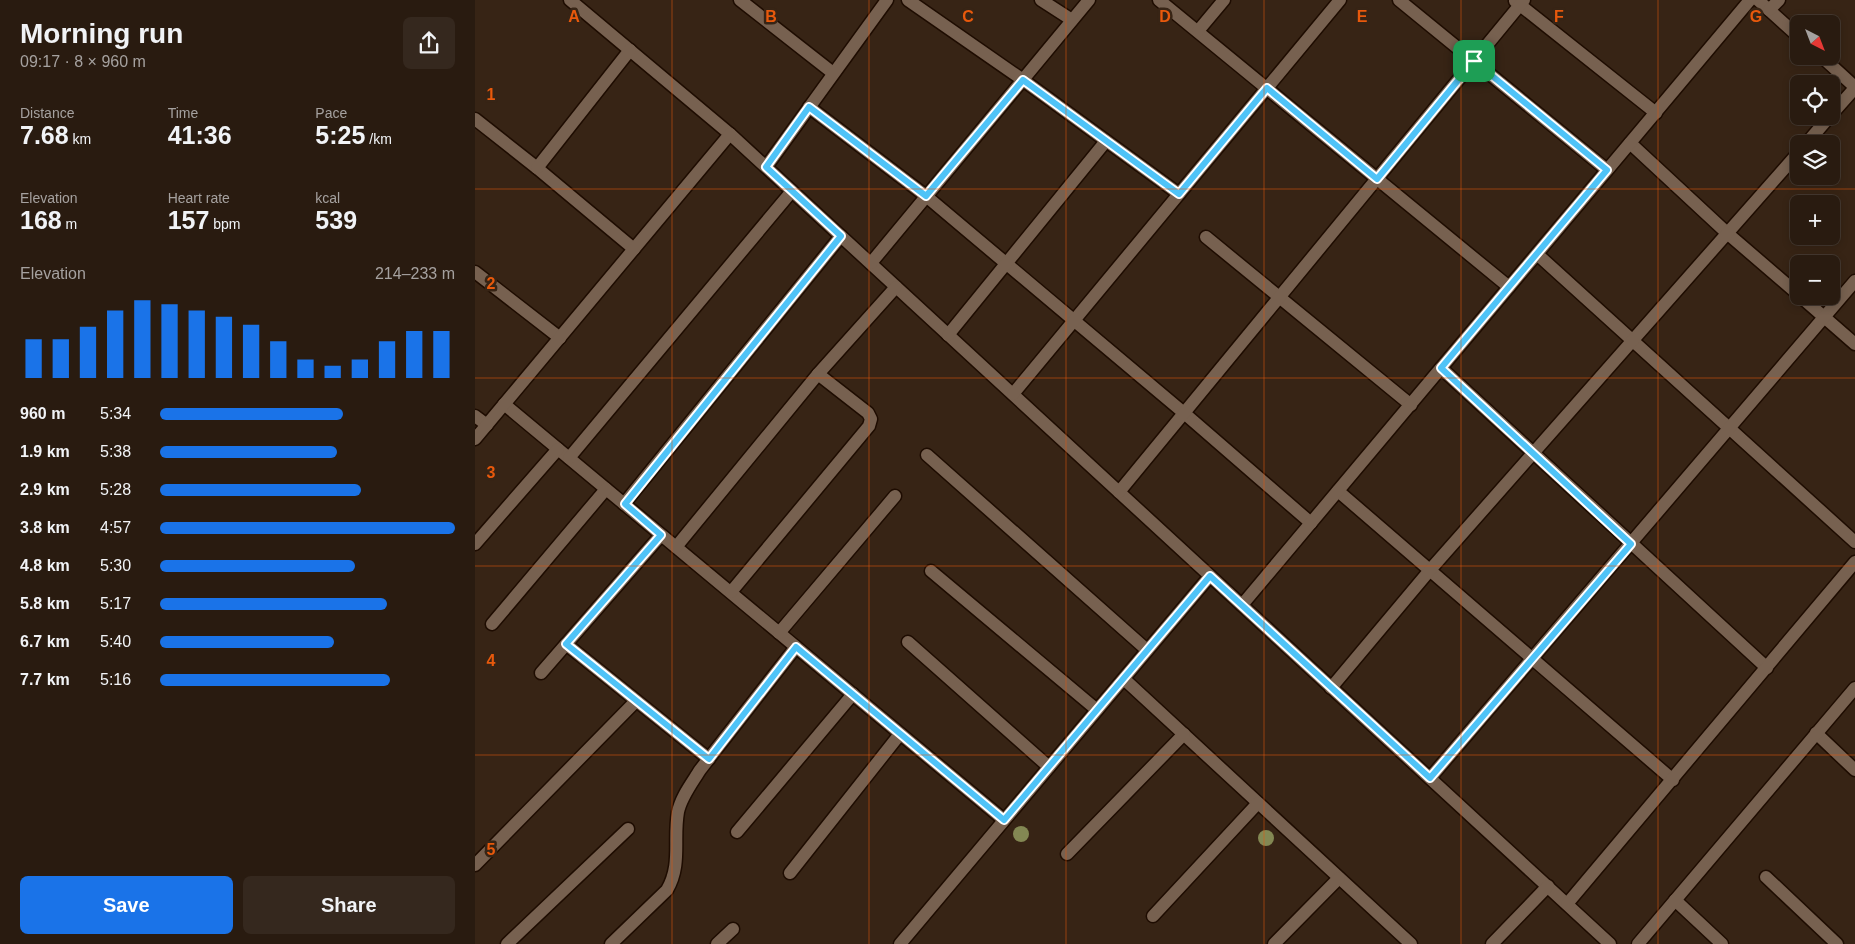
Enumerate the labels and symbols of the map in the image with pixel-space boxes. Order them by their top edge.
text: A [568,8,580,25]
text: B [765,8,777,25]
text: C [962,8,974,25]
text: D [1159,8,1171,25]
text: E [1357,8,1368,25]
text: F [1554,8,1564,25]
text: G [1750,8,1762,25]
north arrow [1790,15,1840,65]
pin [1453,40,1495,82]
text: 1 [487,86,496,103]
text: 2 [487,275,496,292]
text: 3 [487,464,496,481]
text: 4 [487,652,496,669]
text: 5 [487,841,496,858]

